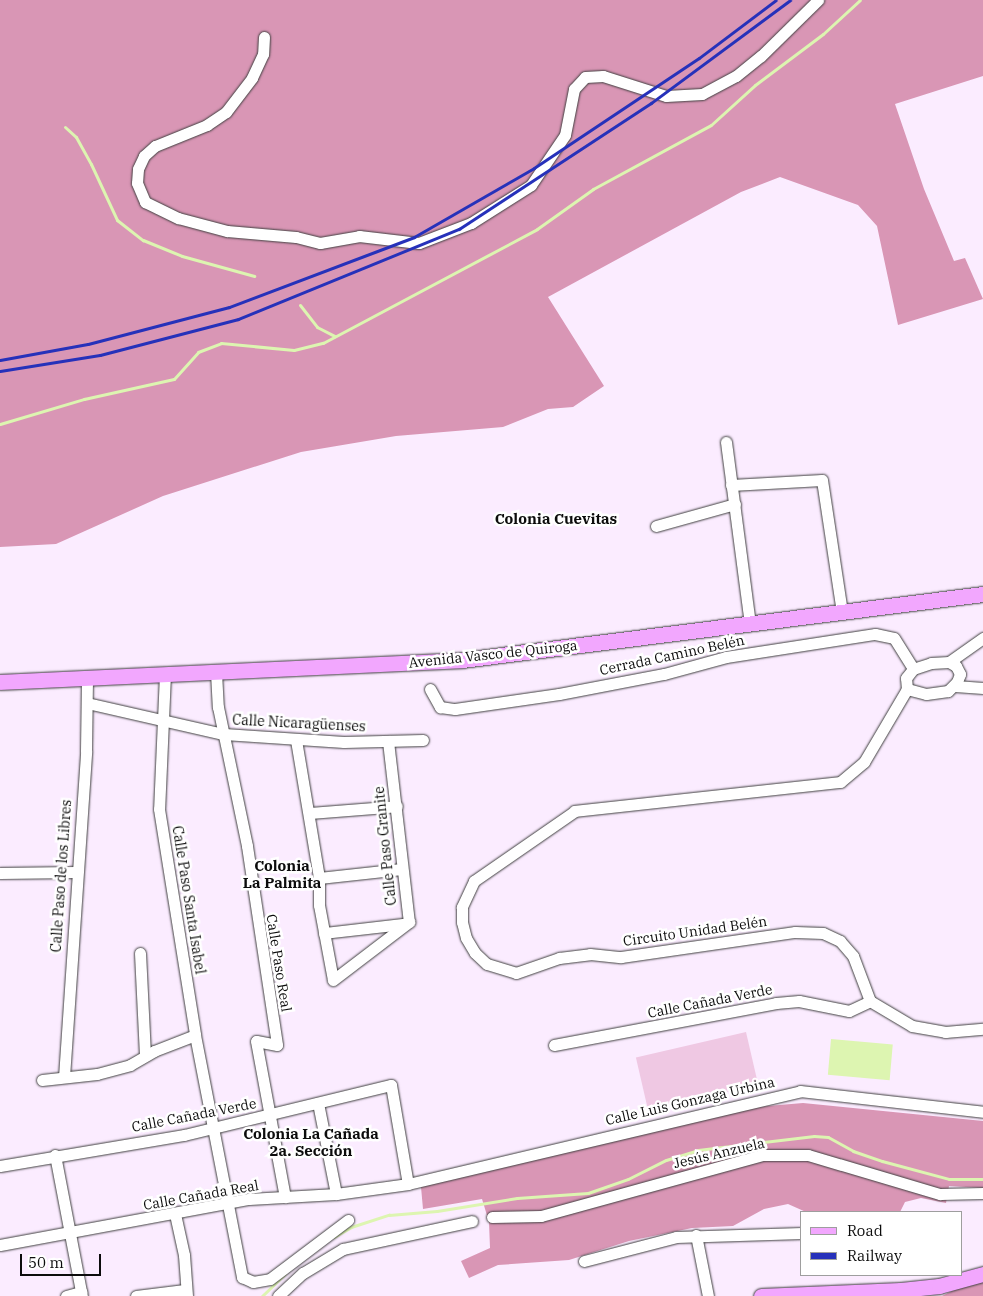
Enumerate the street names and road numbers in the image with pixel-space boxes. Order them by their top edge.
street label: Cerrada Camino Belén [598,631,746,679]
street label: Avenida Vasco de Quiroga [408,637,578,671]
street label: Calle Nicaragüenses [232,711,366,735]
street label: Calle Paso Granite [370,786,400,906]
street label: Calle Paso de los Libres [47,799,75,953]
street label: Calle Paso Santa Isabel [169,825,209,975]
street label: Calle Paso Real [263,913,295,1013]
street label: Circuito Unidad Belén [622,913,768,949]
street label: Calle Cañada Verde [646,981,774,1021]
street label: Calle Luis Gonzaga Urbina [604,1073,776,1129]
street label: Calle Cañada Verde [130,1095,258,1135]
street label: Jesús Anzuela [672,1134,766,1172]
street label: Calle Cañada Real [142,1177,260,1213]

